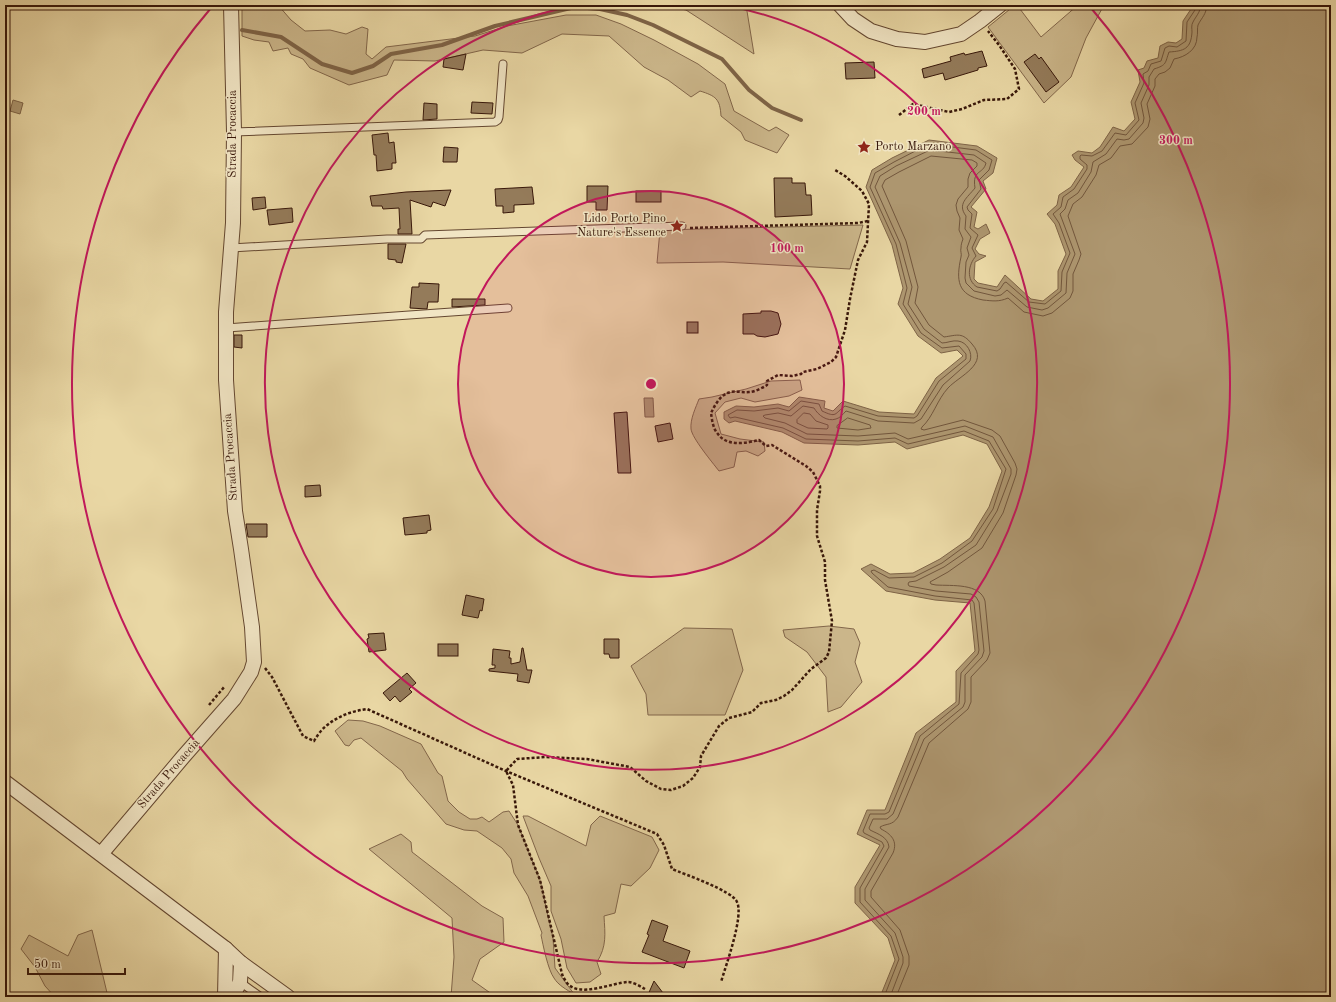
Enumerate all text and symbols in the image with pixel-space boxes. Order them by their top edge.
street label: Strada Procaccia [227,90,239,178]
text: 200 m [907,106,941,118]
text: 300 m [1159,135,1193,147]
place icon: Porto Marzano [856,139,872,155]
place label: Porto Marzano [875,141,952,153]
place label: Lido Porto Pino Nature's Essence [577,213,666,239]
place icon: Lido Porto Pino Nature's Essence [669,218,685,234]
text: 100 m [770,243,804,255]
centre of rings [644,377,658,391]
street label: Strada Procaccia [222,413,240,501]
street label: Strada Procaccia [136,737,202,811]
scale bar [28,950,125,976]
text: 50 m [34,958,61,971]

